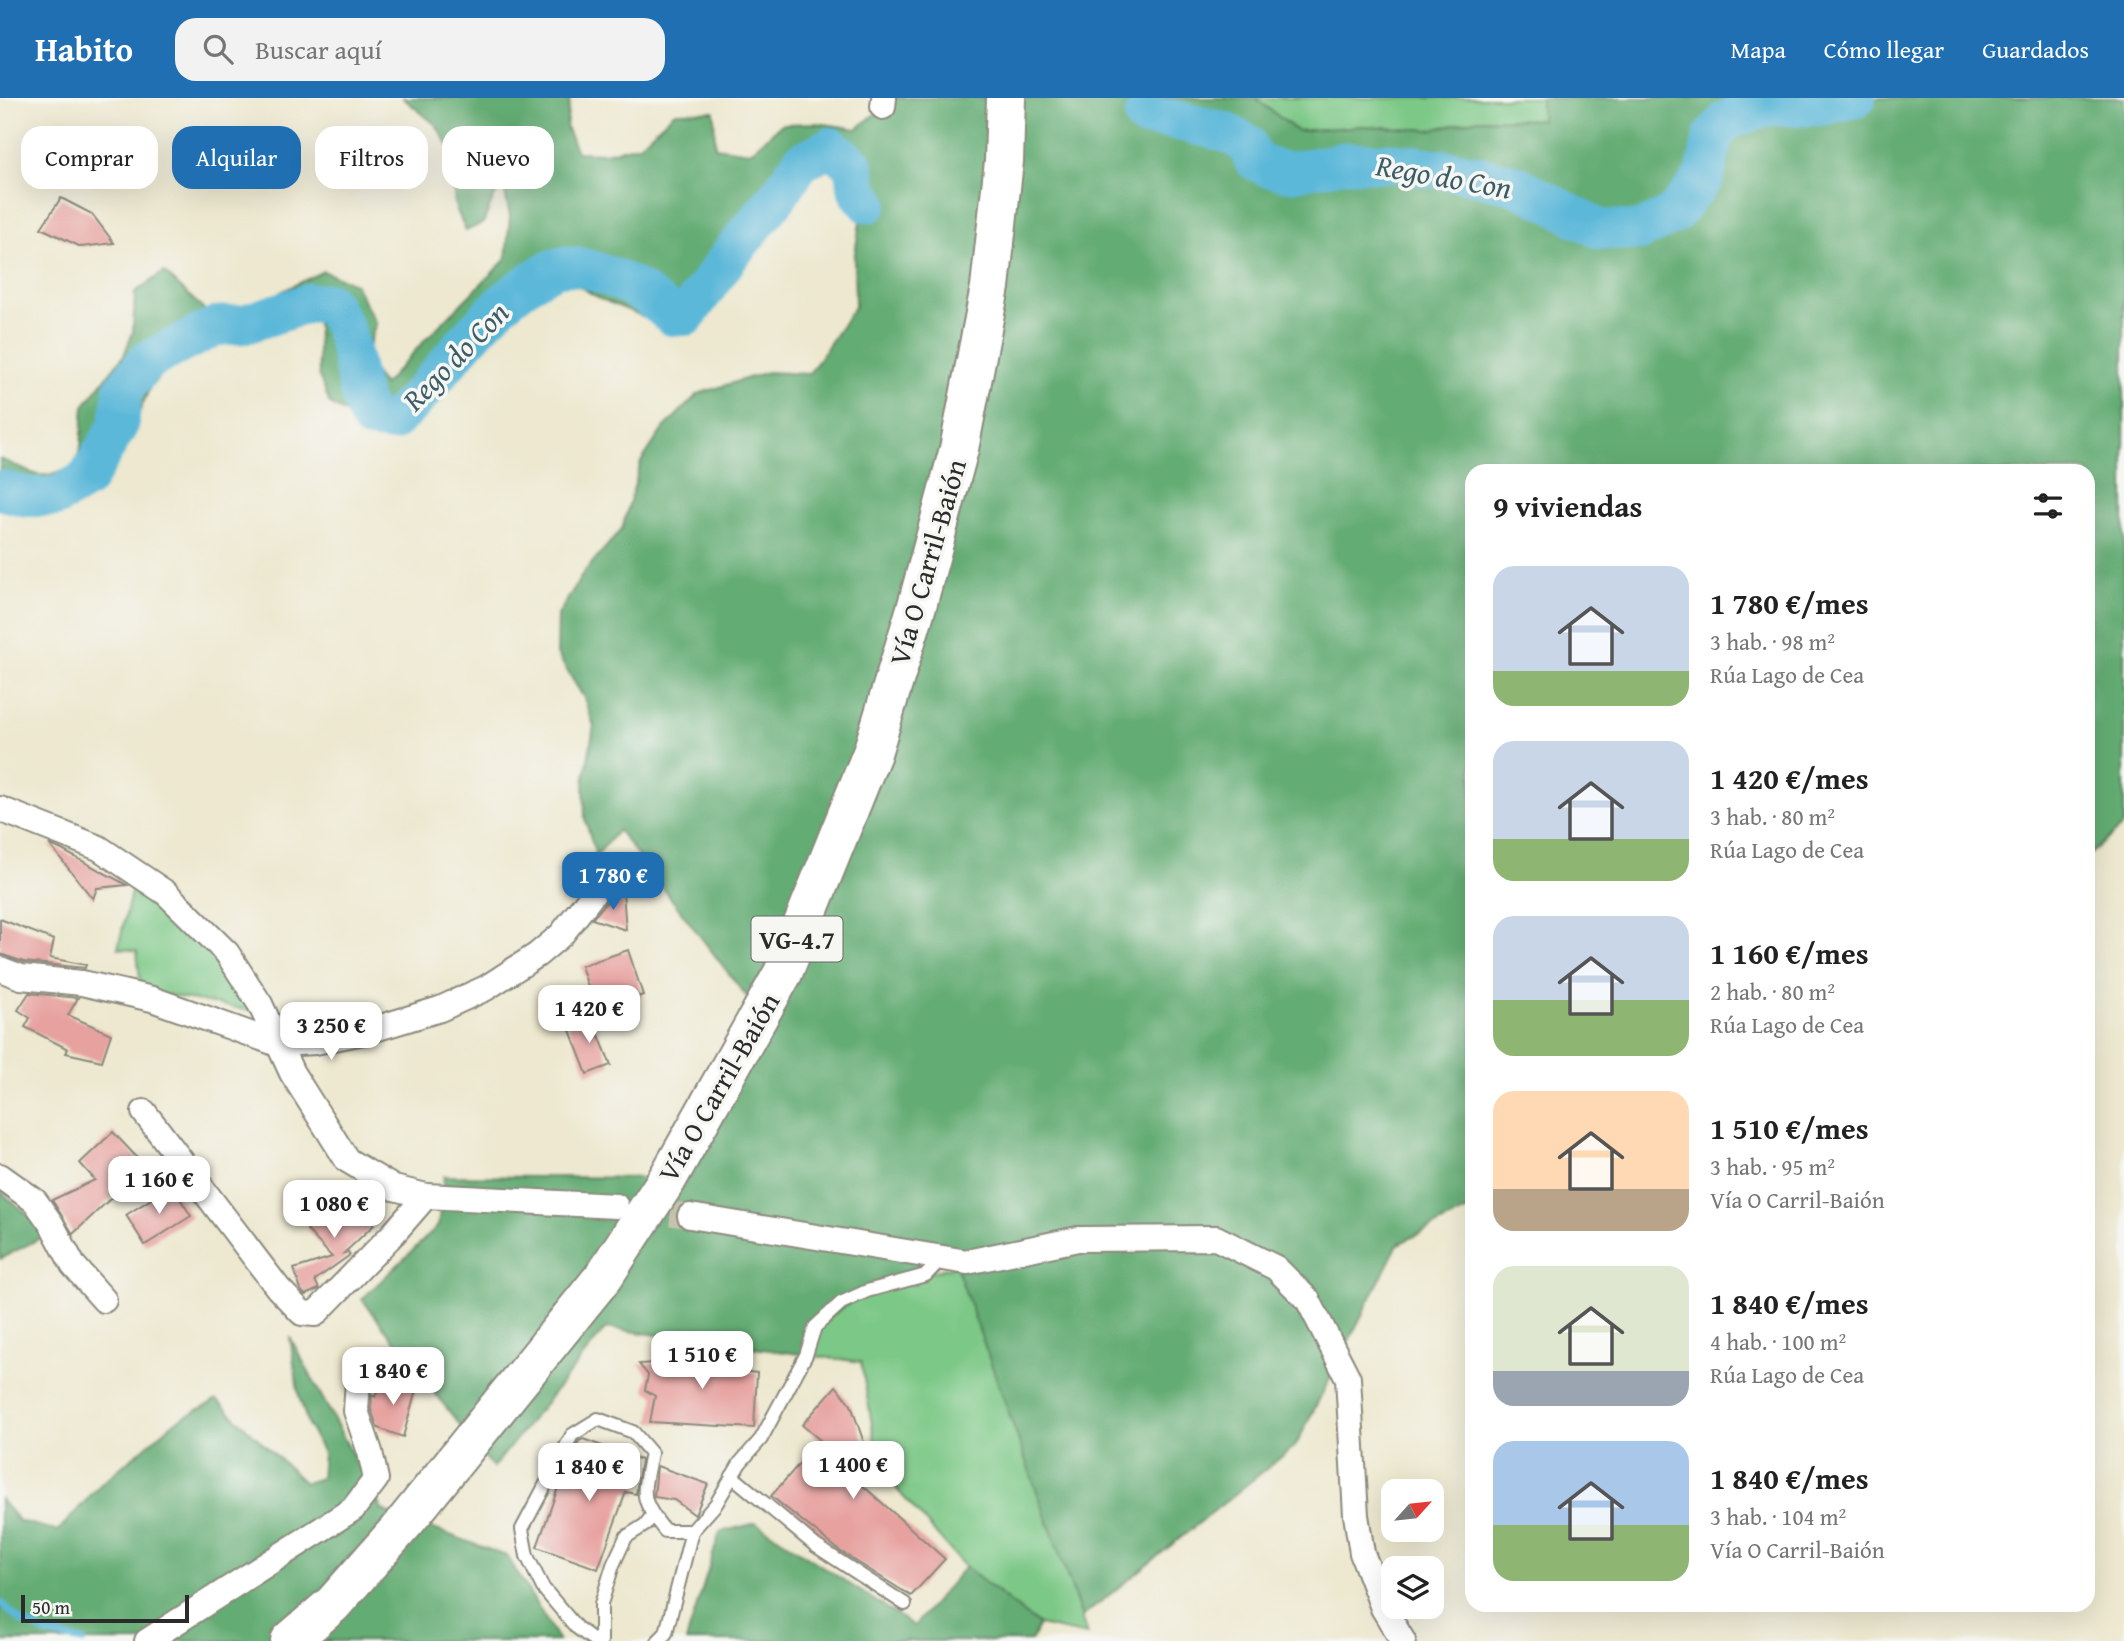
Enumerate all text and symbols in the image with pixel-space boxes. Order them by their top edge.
search box [175,18,665,81]
text: Habito [35,25,133,73]
icon: search [199,30,237,68]
text: Buscar aquí [255,30,382,69]
text: Mapa [1730,32,1786,67]
text: Cómo llegar [1824,32,1944,67]
text: Guardados [1982,32,2089,67]
chip: Comprar [21,126,158,189]
chip: Alquilar [172,126,301,189]
chip: Filtros [315,126,428,189]
chip: Nuevo [442,126,554,189]
water label: Rego do Con [1372,142,1515,210]
water label: Rego do Con [391,292,518,421]
street label: Vía O Carril-Baión [878,454,976,670]
text: 9 viviendas [1493,484,1642,528]
icon: filters [2029,487,2067,525]
text: 1 780 €/mes [1710,581,1869,625]
icon: home [1549,594,1633,678]
text: 3 hab. · 98 m² [1710,625,1835,658]
text: Rúa Lago de Cea [1710,658,1864,691]
text: 1 420 €/mes [1710,756,1869,800]
icon: home [1549,769,1633,853]
text: 3 hab. · 80 m² [1710,800,1835,833]
text: Rúa Lago de Cea [1710,833,1864,866]
pin: 1 780 € [548,852,678,912]
text: 1 780 € [578,858,648,891]
road number: VG-4.7 [752,916,842,961]
text: 1 160 €/mes [1710,931,1869,975]
icon: home [1549,944,1633,1028]
text: 2 hab. · 80 m² [1710,975,1835,1008]
street label: Vía O Carril-Baión [647,984,789,1189]
pin: 1 420 € [524,986,654,1045]
text: 1 420 € [554,991,624,1024]
pin: 3 250 € [266,1002,396,1062]
text: 3 250 € [296,1008,366,1041]
text: Rúa Lago de Cea [1710,1008,1864,1041]
text: 1 510 €/mes [1710,1106,1869,1150]
icon: home [1549,1119,1633,1203]
text: 3 hab. · 95 m² [1710,1150,1835,1183]
pin: 1 160 € [94,1156,224,1216]
text: 1 160 € [124,1162,194,1195]
pin: 1 080 € [269,1180,399,1240]
text: Vía O Carril-Baión [1710,1183,1885,1216]
text: 1 080 € [299,1186,369,1219]
text: 1 840 €/mes [1710,1281,1869,1325]
icon: home [1549,1294,1633,1378]
text: 4 hab. · 100 m² [1710,1325,1846,1358]
pin: 1 510 € [637,1332,767,1391]
text: 1 510 € [667,1337,737,1370]
pin: 1 840 € [328,1348,458,1407]
text: 1 840 € [358,1353,428,1386]
text: Rúa Lago de Cea [1710,1358,1864,1391]
pin: 1 400 € [788,1442,918,1501]
pin: 1 840 € [524,1444,654,1503]
text: 1 400 € [818,1447,888,1480]
text: 1 840 € [554,1449,624,1482]
text: 1 840 €/mes [1710,1456,1869,1500]
icon: home [1549,1469,1633,1553]
north arrow [1381,1479,1444,1542]
map controls [1381,1479,1444,1619]
text: 3 hab. · 104 m² [1710,1500,1846,1533]
text: Vía O Carril-Baión [1710,1533,1885,1566]
button: layers [1381,1556,1444,1619]
scale bar [21,1592,189,1624]
text: 50 m [32,1593,70,1621]

